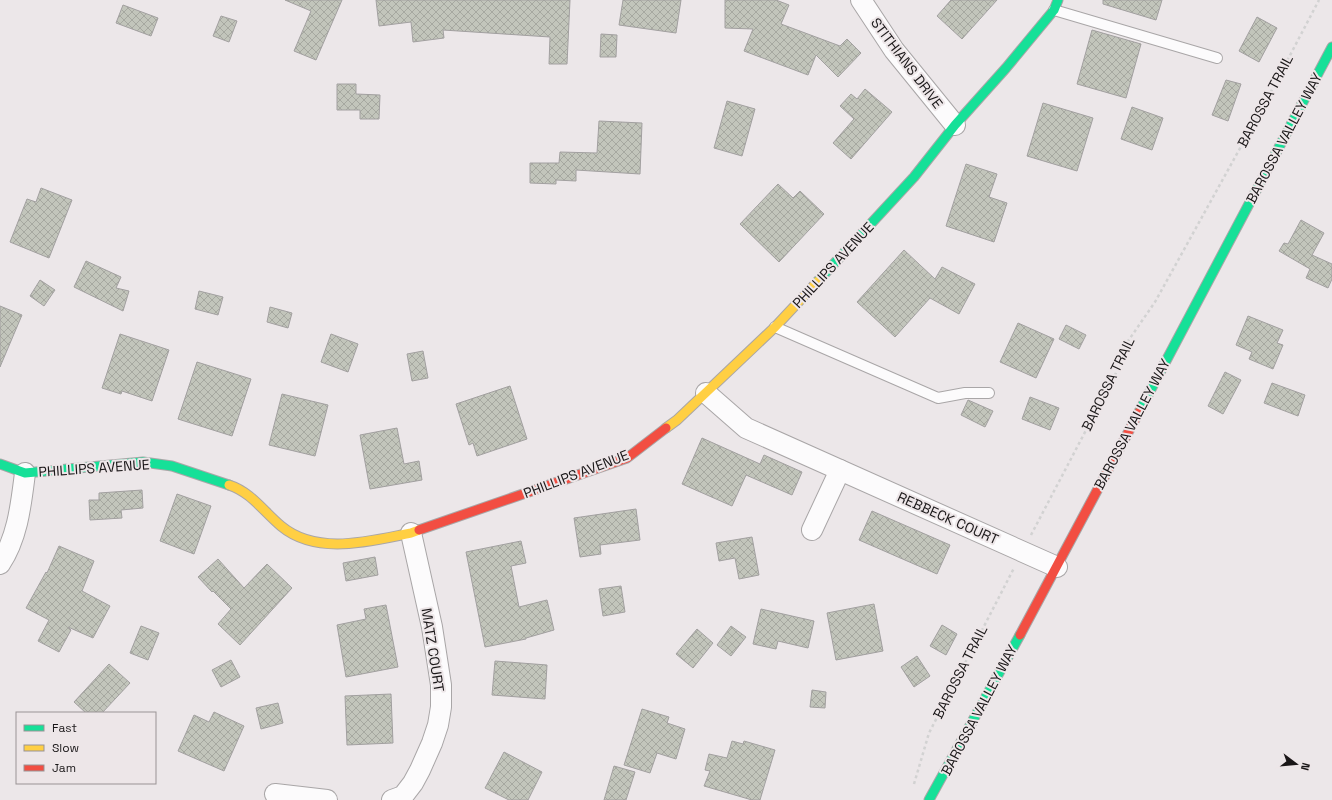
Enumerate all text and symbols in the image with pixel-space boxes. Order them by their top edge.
street label: STITHIANS DRIVE [867,14,947,112]
street label: BAROSSA TRAIL [1233,51,1297,150]
street label: BAROSSA VALLEY WAY [1242,69,1326,206]
street label: PHILLIPS AVENUE [788,218,878,312]
street label: BAROSSA TRAIL [1078,334,1139,434]
street label: BAROSSA VALLEY WAY [1090,355,1174,492]
street label: PHILLIPS AVENUE [521,446,631,502]
street label: PHILLIPS AVENUE [38,455,150,481]
street label: REBBECK COURT [895,488,1001,548]
street label: MATZ COURT [418,607,448,693]
street label: BAROSSA TRAIL [929,622,991,722]
street label: BAROSSA VALLEY WAY [937,641,1021,778]
legend [16,712,156,784]
text: Fast [52,720,77,736]
text: Slow [52,740,79,756]
north arrow [1276,744,1316,784]
text: Jam [52,760,76,776]
text: N [1298,761,1313,772]

